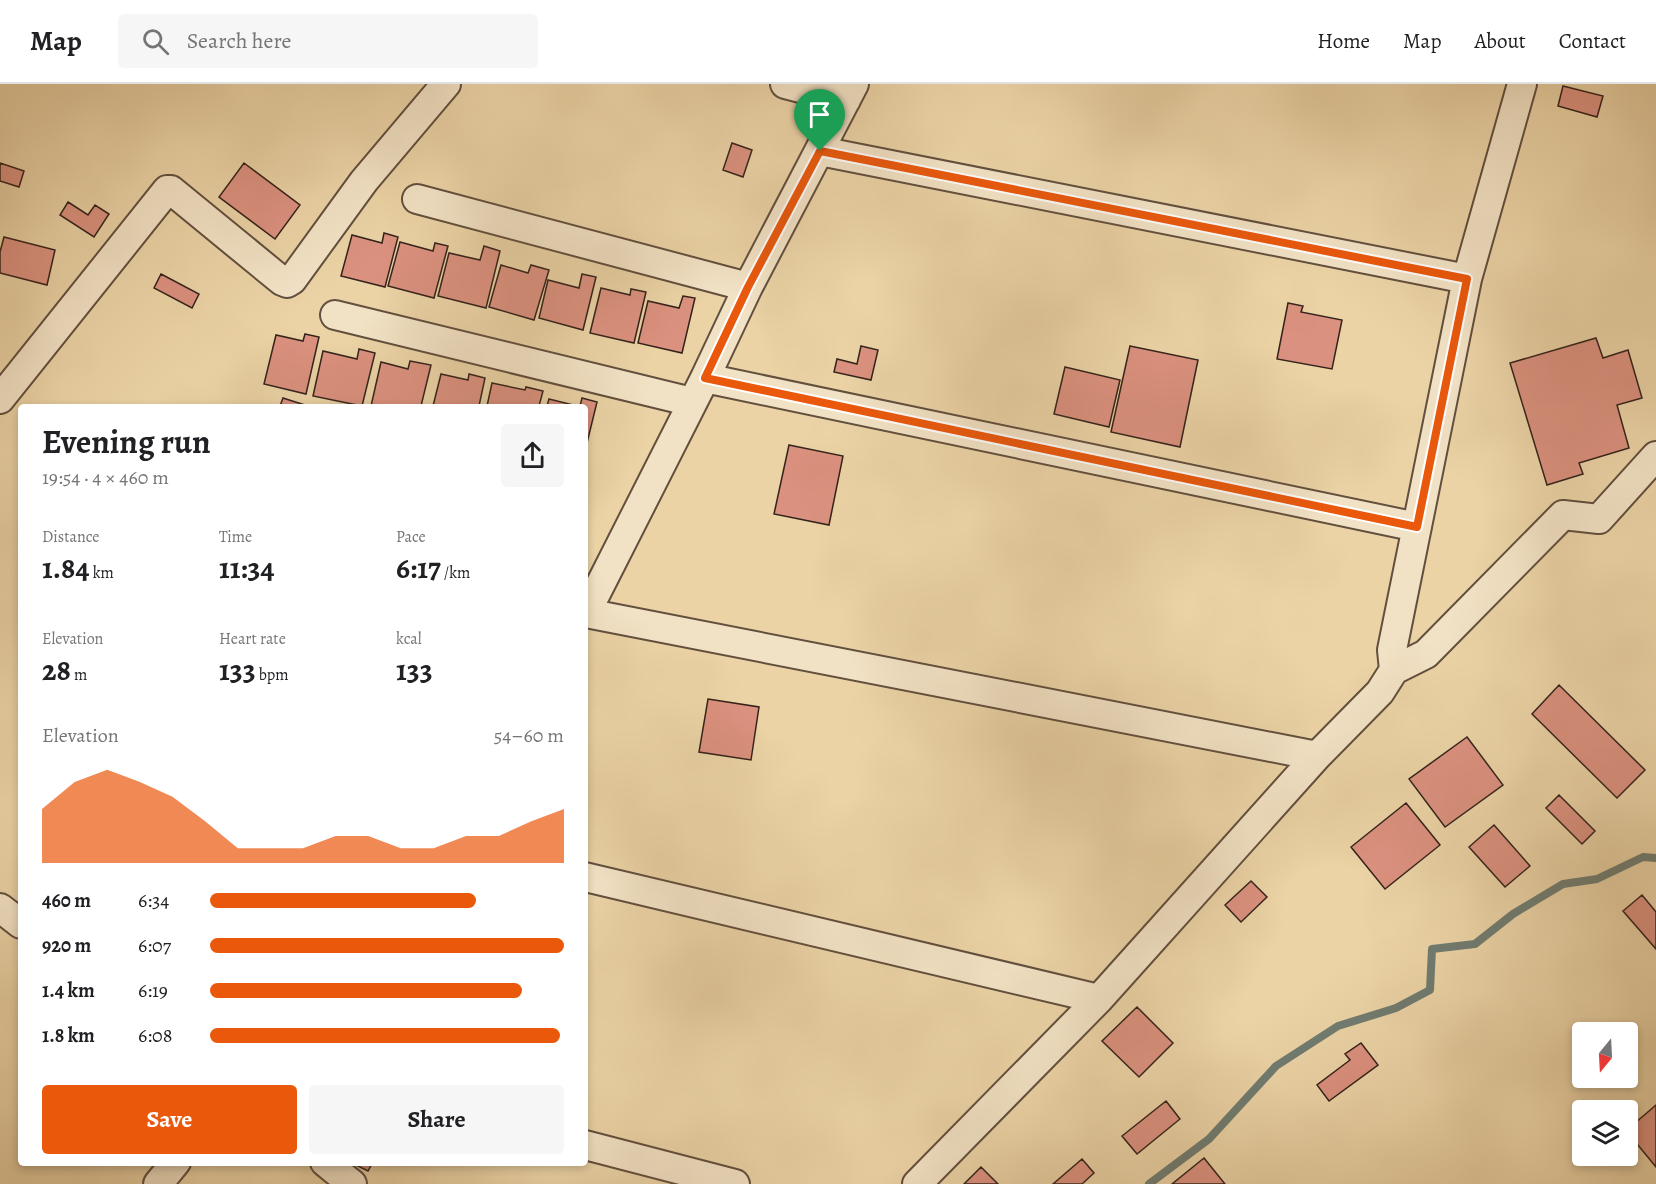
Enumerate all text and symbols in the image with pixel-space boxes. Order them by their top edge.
search box [118,14,538,68]
text: Map [30,22,82,60]
icon: search [139,25,172,58]
text: Search here [187,26,291,56]
text: Home [1317,27,1370,55]
text: Map [1403,27,1441,55]
text: About [1474,27,1526,55]
text: Contact [1559,27,1626,55]
pin [794,89,845,151]
icon: arrive [803,98,836,131]
text: Evening run [42,419,211,464]
button: share [501,424,564,487]
text: 19:54 · 4 × 460 m [42,464,169,491]
text: Distance [42,526,99,548]
text: Time [219,526,252,548]
text: Pace [396,526,426,548]
text: 1.84 [42,548,90,588]
text: 11:34 [219,548,275,588]
text: 6:17 [396,548,441,588]
text: km [90,562,114,584]
text: /km [441,562,470,584]
text: Elevation [42,628,103,650]
text: Heart rate [219,628,286,650]
text: kcal [396,628,422,650]
text: 28 [42,650,71,690]
text: 133 [219,650,256,690]
text: 133 [396,650,433,690]
text: m [71,664,87,686]
text: bpm [256,664,289,686]
text: Elevation [42,722,119,749]
text: 54–60 m [494,722,564,749]
text: 460 m [42,887,91,914]
text: 6:34 [138,887,169,914]
text: 920 m [42,932,91,959]
text: 6:07 [138,932,171,959]
text: 1.4 km [42,977,95,1004]
text: 6:19 [138,977,168,1004]
text: 1.8 km [42,1022,95,1049]
text: 6:08 [138,1022,172,1049]
north arrow [1572,1022,1638,1088]
map controls [1572,1022,1638,1166]
button: Save [42,1085,297,1154]
button: Share [309,1085,564,1154]
button: layers [1572,1100,1638,1166]

